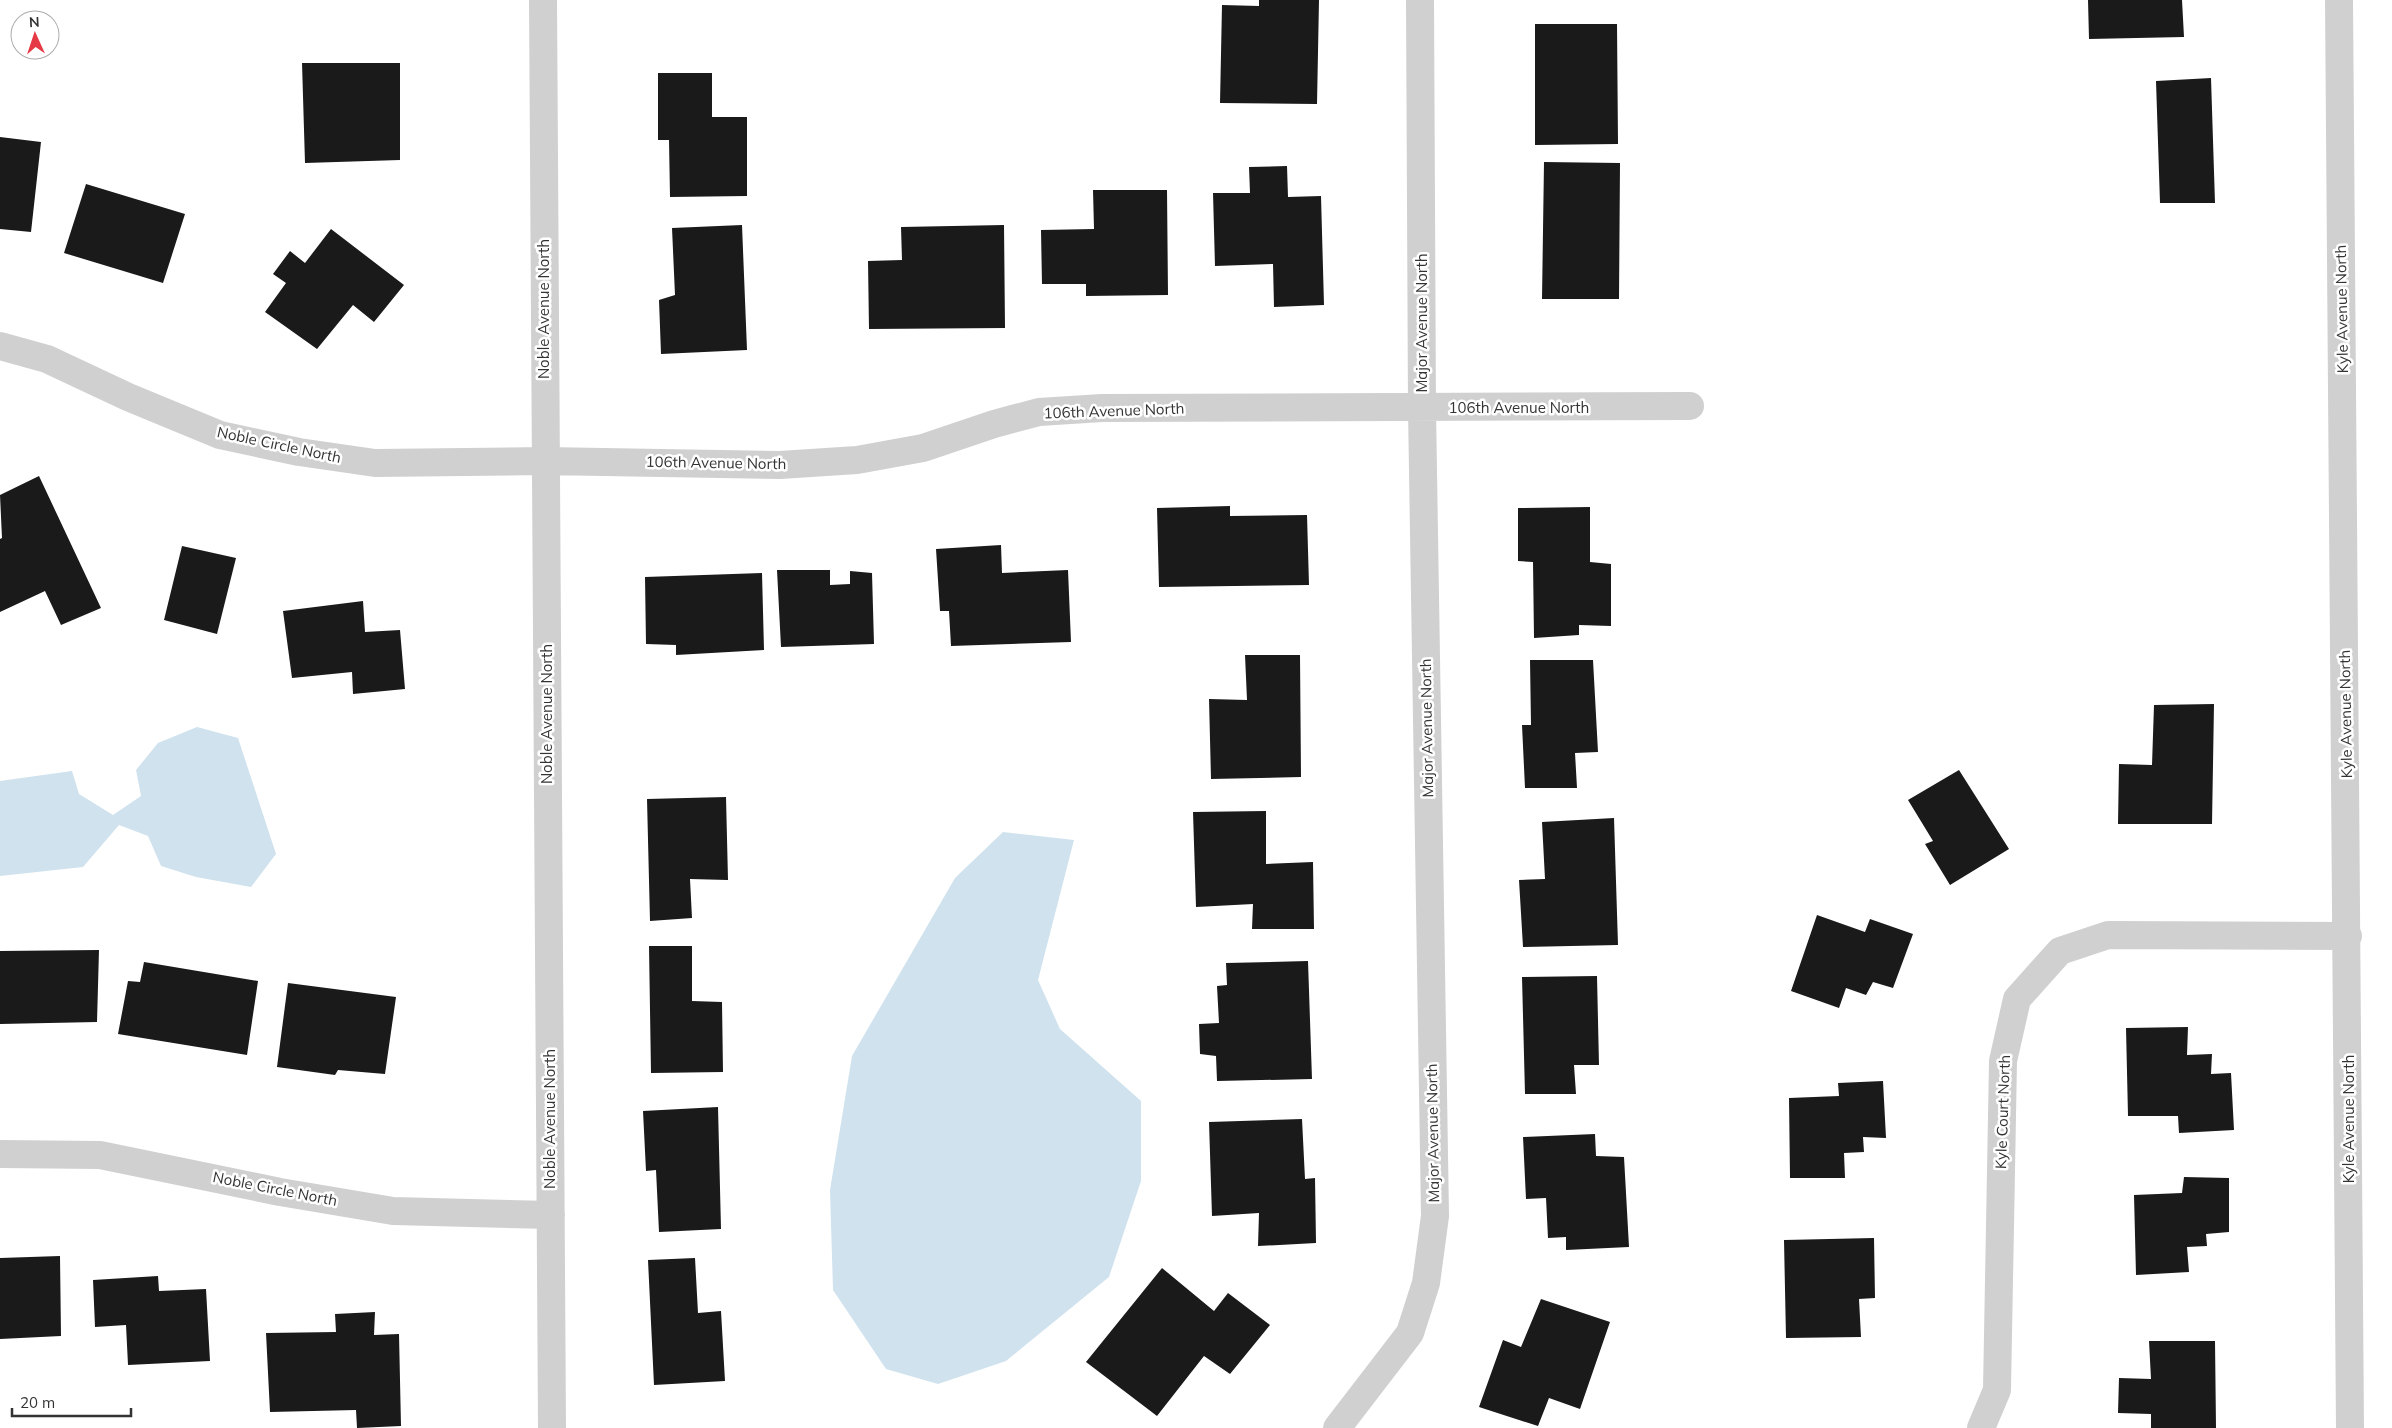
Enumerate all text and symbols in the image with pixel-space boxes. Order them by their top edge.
north arrow [10,10,60,60]
text: N [29,13,40,31]
street label: Noble Avenue North [534,239,553,379]
street label: Kyle Avenue North [2331,245,2352,373]
street label: Major Avenue North [1412,253,1431,393]
street label: 106th Avenue North [1449,398,1589,417]
street label: 106th Avenue North [1043,399,1185,422]
street label: Noble Circle North [215,422,343,467]
street label: 106th Avenue North [645,452,787,473]
street label: Noble Avenue North [537,644,556,784]
street label: Kyle Avenue North [2335,650,2356,778]
street label: Major Avenue North [1416,658,1437,798]
street label: Noble Avenue North [540,1049,559,1189]
street label: Kyle Court North [1991,1055,2014,1169]
street label: Kyle Avenue North [2339,1055,2358,1183]
street label: Major Avenue North [1422,1063,1443,1203]
street label: Noble Circle North [211,1167,339,1210]
scale bar [12,1386,131,1418]
text: 20 m [20,1393,55,1412]

